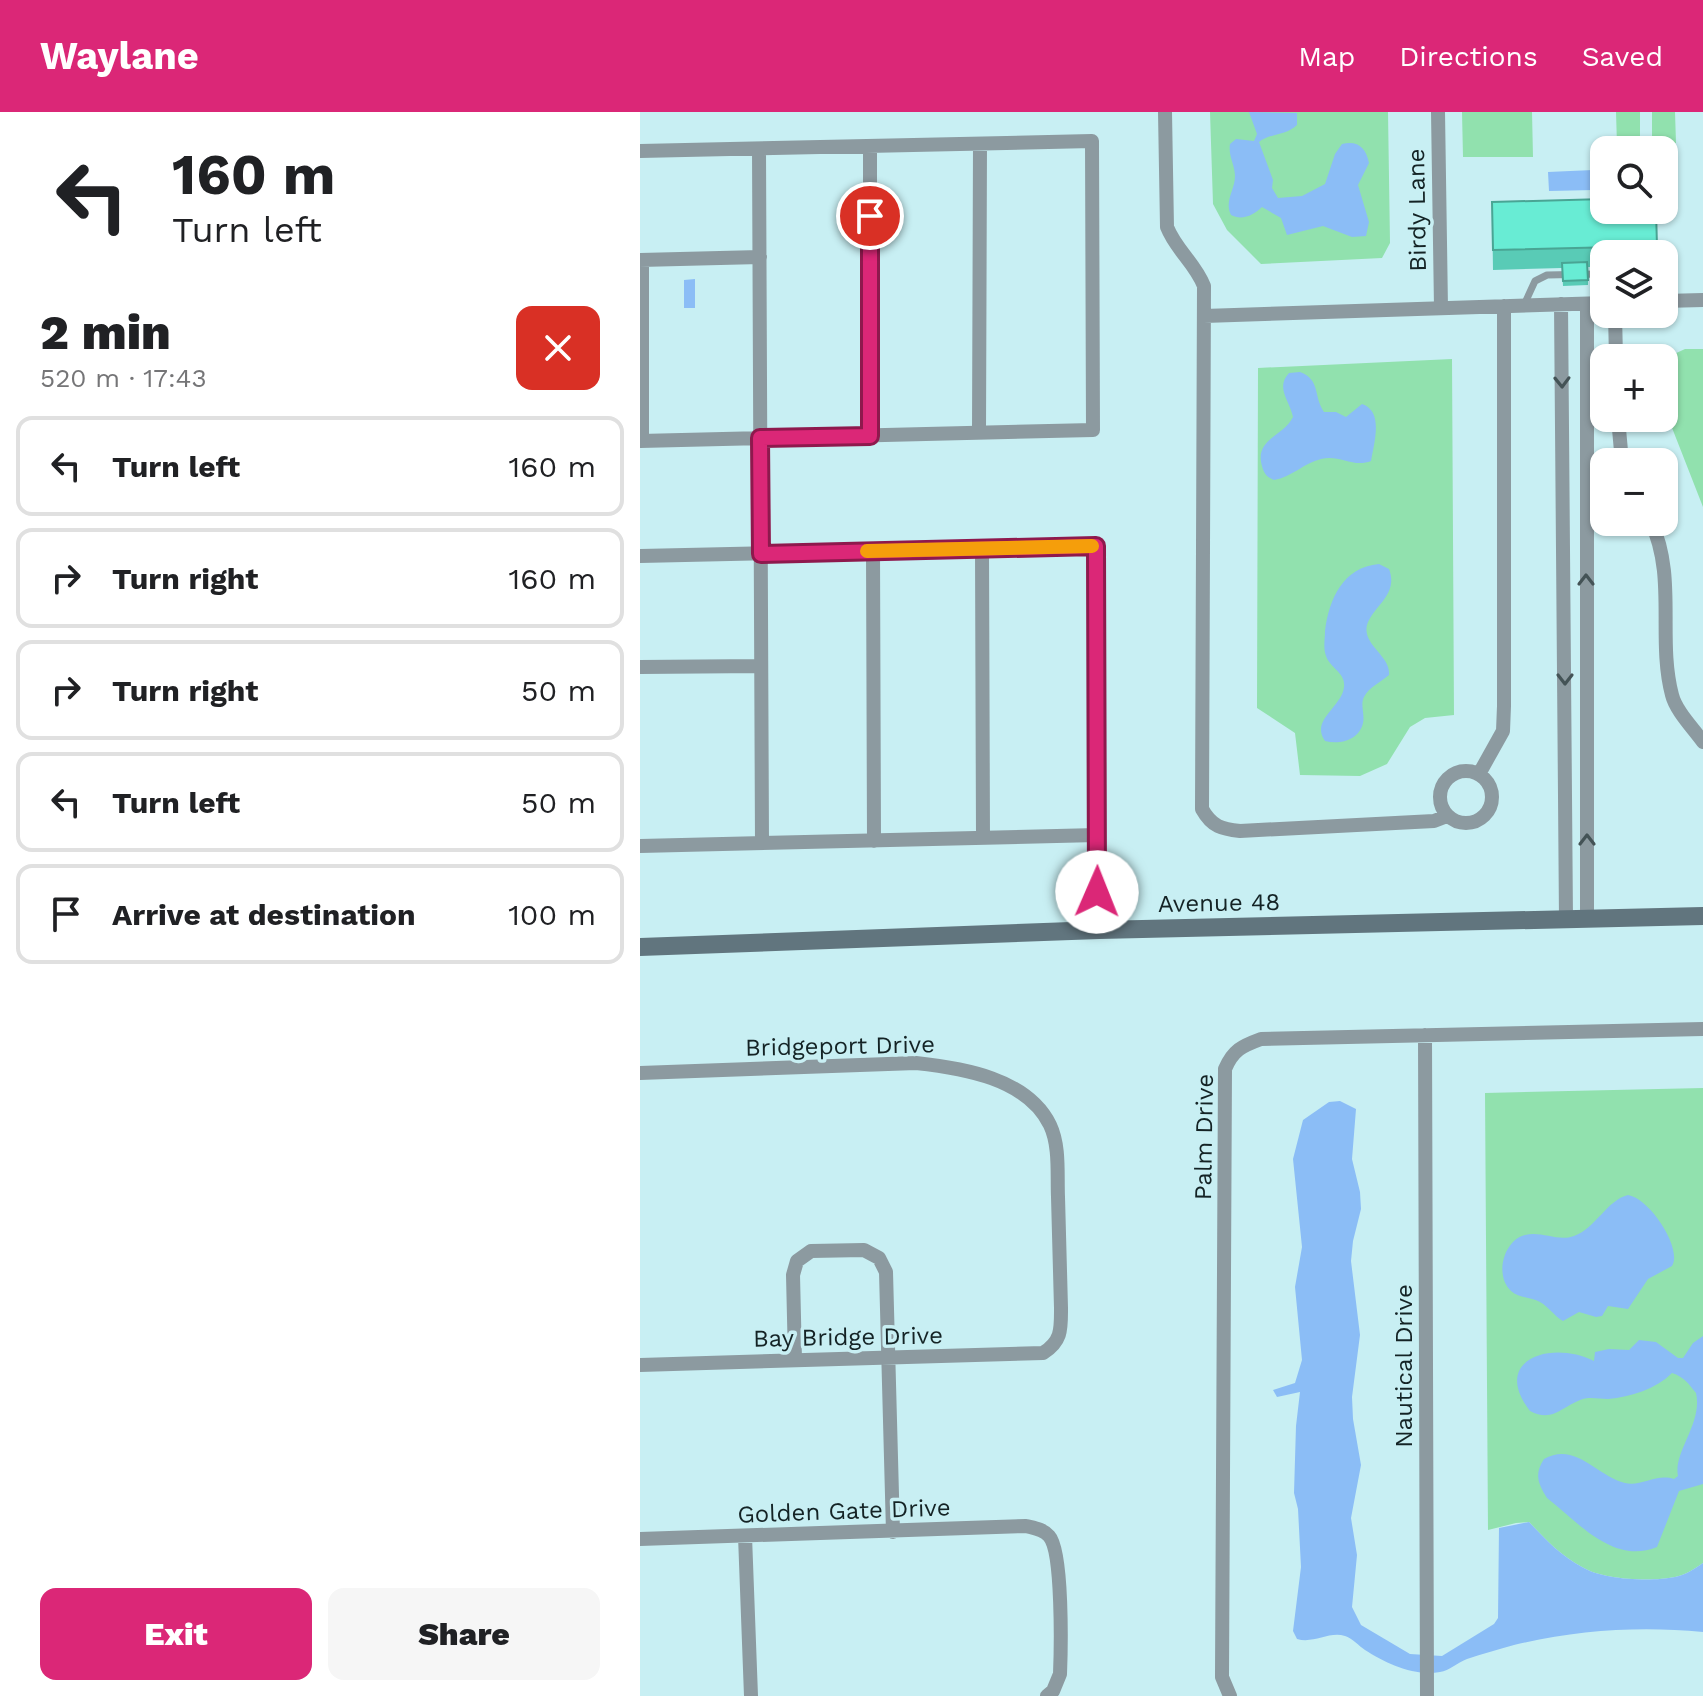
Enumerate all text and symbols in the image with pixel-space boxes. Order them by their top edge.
text: Waylane [40,34,199,78]
text: Map [1298,40,1355,73]
text: Directions [1399,40,1538,73]
text: Saved [1582,40,1663,73]
map controls [1590,136,1678,536]
button: search [1590,136,1678,224]
text: 160 m [172,142,335,208]
icon: left [40,144,144,248]
street label: Birdy Lane [1402,148,1432,272]
pin [836,182,904,250]
icon: arrive [848,194,892,238]
text: Turn left [172,209,322,251]
button: layers [1590,240,1678,328]
text: 2 min [40,304,171,361]
button: close [516,306,600,390]
button: + [1590,344,1678,432]
text: 520 m · 17:43 [40,363,207,393]
one-way arrow [1553,376,1570,389]
icon: left [44,444,88,488]
button: − [1590,448,1678,536]
text: Turn left [112,449,240,484]
text: 160 m [509,449,596,484]
icon: right [44,556,88,600]
text: Turn right [112,561,258,596]
text: 160 m [509,561,596,596]
one-way arrow [1577,573,1595,586]
icon: right [44,668,88,712]
text: Turn right [112,673,258,708]
text: 50 m [521,673,596,708]
one-way arrow [1556,673,1573,686]
icon: left [44,780,88,824]
text: Turn left [112,785,240,820]
text: 50 m [521,785,596,820]
one-way arrow [1578,833,1596,846]
position arrow [1055,850,1139,934]
street label: Avenue 48 [1157,888,1281,918]
icon: arrive [44,892,88,936]
text: Arrive at destination [112,897,416,932]
text: 100 m [508,897,596,932]
street label: Bridgeport Drive [745,1030,935,1062]
street label: Palm Drive [1189,1074,1219,1200]
street label: Nautical Drive [1390,1284,1418,1448]
street label: Bay Bridge Drive [753,1321,943,1353]
street label: Golden Gate Drive [737,1493,951,1529]
button: Exit [40,1588,312,1680]
button: Share [328,1588,600,1680]

